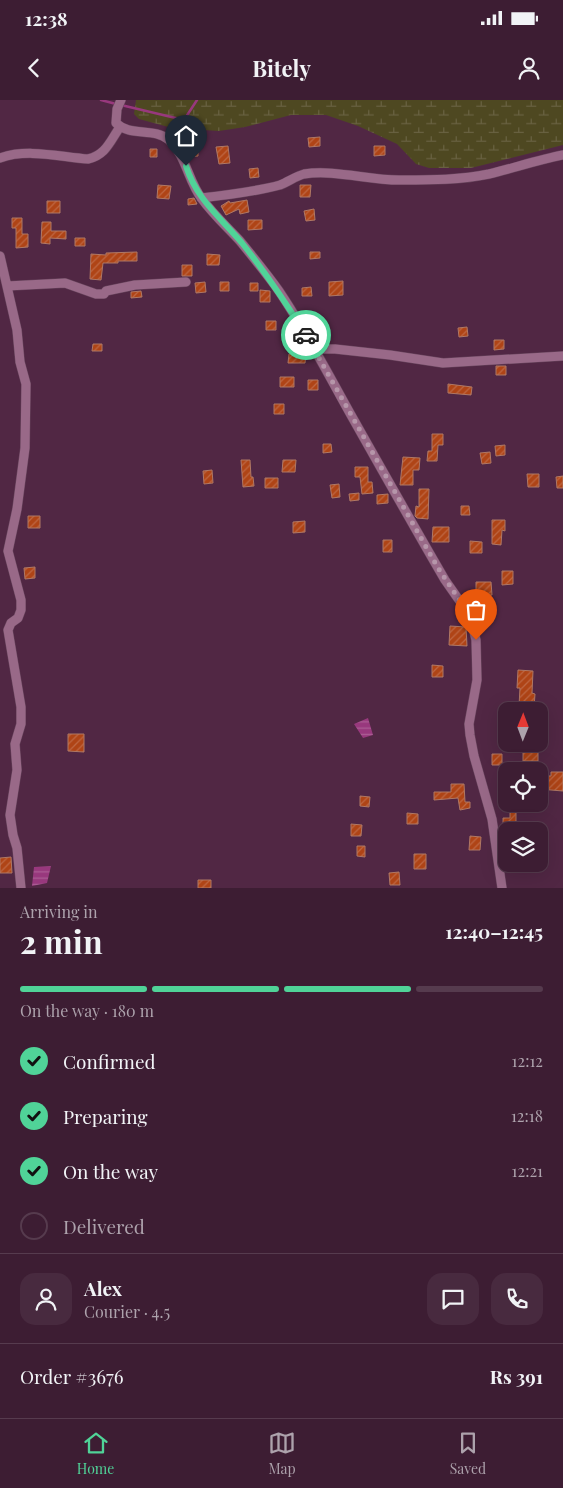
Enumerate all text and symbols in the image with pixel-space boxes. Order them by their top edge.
text: 12:38 [25,5,68,31]
text: Bitely [252,53,311,83]
icon: back [20,54,48,82]
icon: person [515,54,543,82]
pin [165,115,207,166]
icon: home [172,122,200,150]
courier [281,310,331,360]
icon: car [292,321,320,349]
pin [455,589,497,640]
icon: bag [462,596,490,624]
north arrow [498,702,548,752]
map controls [498,702,548,872]
button: locate [498,762,548,812]
button: layers [498,822,548,872]
text: Arriving in [20,901,98,922]
text: 12:40–12:45 [445,918,543,944]
text: 2 min [20,919,103,962]
text: On the way · 180 m [20,1000,154,1021]
icon: check [20,1047,48,1075]
text: Confirmed [63,1048,156,1074]
text: 12:12 [512,1050,543,1071]
icon: check [20,1102,48,1130]
text: Preparing [63,1103,148,1129]
text: 12:18 [511,1105,543,1126]
icon: check [20,1157,48,1185]
text: On the way [63,1158,158,1184]
text: 12:21 [512,1160,543,1181]
text: Delivered [63,1213,145,1239]
button: person [20,1273,72,1325]
button: chat [427,1273,479,1325]
button: phone [491,1273,543,1325]
text: Alex [84,1275,122,1301]
text: Courier · 4.5 [84,1301,170,1322]
text: Order #3676 [20,1363,124,1389]
text: Rs 391 [490,1363,543,1389]
tab: Home [77,1429,114,1478]
tab: Map [268,1429,296,1478]
tab: Saved [450,1429,486,1478]

